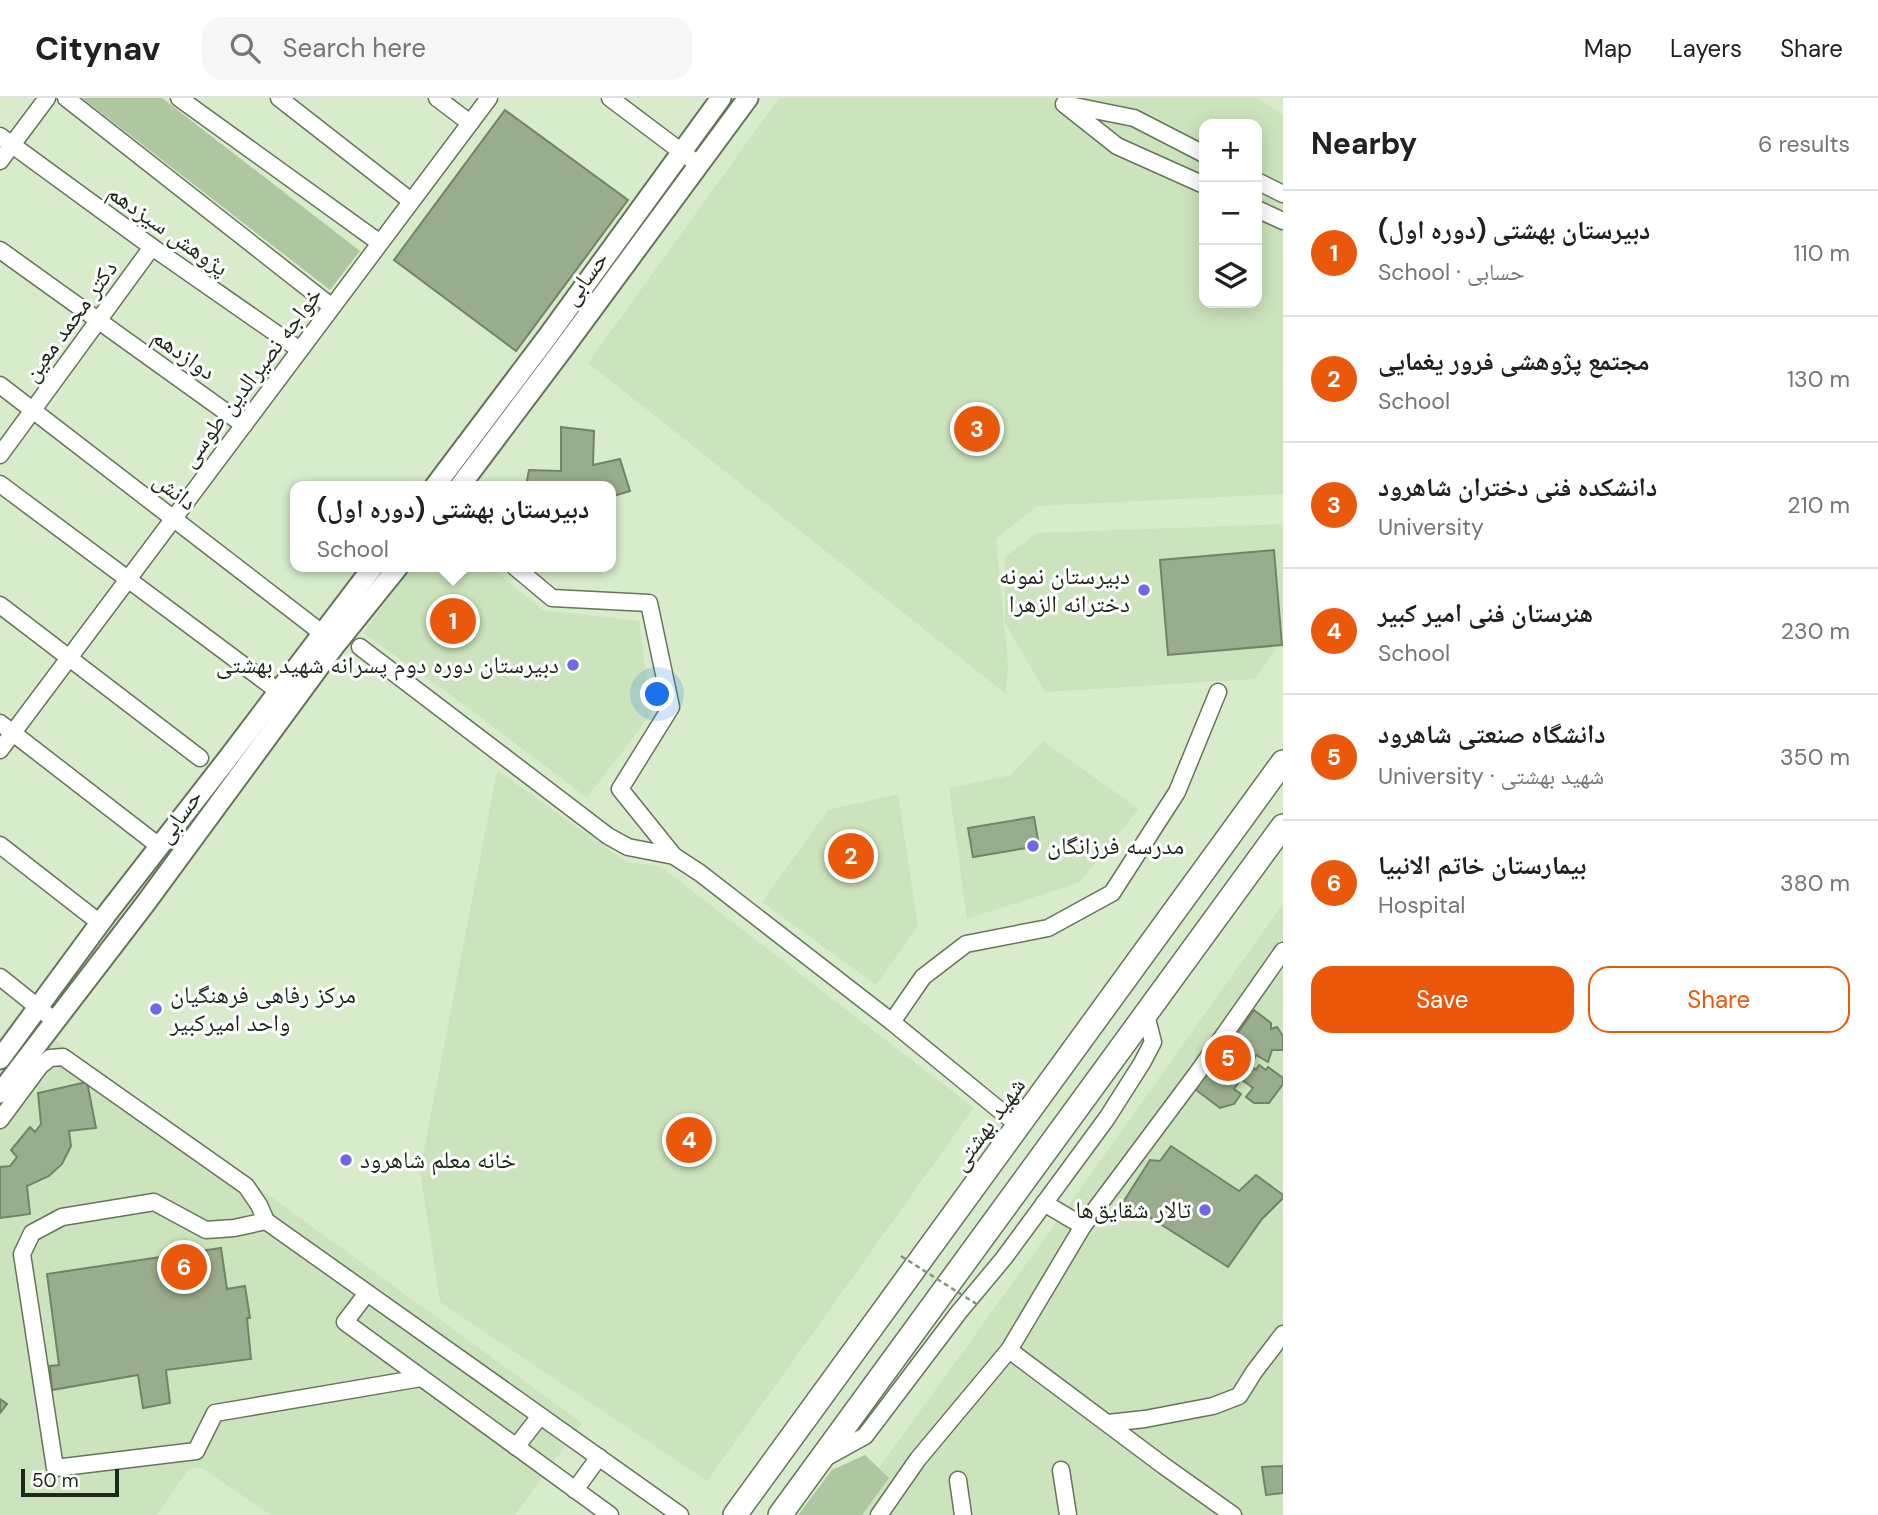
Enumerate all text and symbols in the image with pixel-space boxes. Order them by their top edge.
search box [202,17,692,80]
text: Citynav [35,27,160,70]
icon: search [226,29,264,67]
text: Search here [282,31,426,65]
text: Map [1584,33,1632,64]
text: Layers [1670,33,1742,64]
text: Share [1780,33,1843,64]
map controls [1199,119,1262,308]
button: + [1199,119,1262,182]
text: Nearby [1311,124,1417,163]
text: 6 results [1758,129,1850,159]
street label: پژوهش سیزدهم [101,176,235,284]
button: − [1199,182,1262,245]
text: دبیرستان بهشتی (دوره اول) [1378,213,1650,247]
text: 1 [1330,238,1338,268]
text: 110 m [1793,238,1850,268]
street label: حسابی [554,244,615,311]
button: layers [1199,245,1262,308]
street label: دکتر محمد معین [15,254,124,388]
text: School · حسابی [1378,257,1525,287]
street label: خواجه نصیرالدین طوسی [172,280,329,473]
street label: دوازدهم [146,321,222,387]
text: مجتمع پژوهشی فرور یغمایی [1378,344,1650,378]
text: 2 [1327,364,1341,394]
text: 130 m [1787,364,1850,394]
text: School [1378,386,1450,416]
pin: 3 [954,403,1000,455]
street label: دانش [147,464,203,517]
text: دانشکده فنی دختران شاهرود [1378,470,1657,504]
popup [290,481,616,572]
text: 3 [1327,490,1341,520]
text: 210 m [1787,490,1850,520]
text: دبیرستان بهشتی (دوره اول) [317,492,589,526]
text: University [1378,512,1484,542]
text: School [317,534,389,564]
place label: دبیرستان نمونه دخترانه الزهرا [999,560,1130,619]
marker: دبیرستان نمونه دخترانه الزهرا [1136,582,1152,598]
pin: 1 [430,595,476,647]
text: هنرستان فنی امیر کبیر [1378,596,1593,630]
text: 4 [1327,616,1341,646]
text: 230 m [1781,616,1850,646]
text: School [1378,638,1450,668]
place label: دبیرستان دوره دوم پسرانه شهید بهشتی [216,649,559,681]
marker: دبیرستان دوره دوم پسرانه شهید بهشتی [565,657,581,673]
your location [640,677,674,711]
text: دانشگاه صنعتی شاهرود [1378,717,1606,751]
text: 5 [1327,742,1341,772]
text: 350 m [1780,742,1850,772]
text: University · شهید بهشتی [1378,761,1604,791]
street label: حسابی [148,782,209,849]
pin: 2 [828,830,874,882]
place label: مدرسه فرزانگان [1047,830,1184,861]
marker: مدرسه فرزانگان [1025,838,1041,854]
text: بیمارستان خاتم الانبیا [1378,848,1586,882]
text: 6 [1327,868,1341,898]
text: 380 m [1780,868,1850,898]
text: Hospital [1378,890,1465,920]
button: Save [1311,966,1574,1033]
button: Share [1588,966,1850,1033]
place label: مرکز رفاهی فرهنگیان واحد امیرکبیر [169,979,356,1038]
marker: مرکز رفاهی فرهنگیان واحد امیرکبیر [148,1001,164,1017]
pin: 5 [1205,1032,1251,1084]
street label: شهید بهشتی [943,1071,1032,1177]
pin: 4 [666,1114,712,1166]
place label: خانه معلم شاهرود [360,1144,516,1176]
marker: خانه معلم شاهرود [338,1152,354,1168]
place label: تالار شقایق‌‌ها [1076,1194,1191,1225]
marker: تالار شقایق‌‌ها [1197,1202,1213,1218]
pin: 6 [161,1241,207,1293]
scale bar [21,1466,119,1498]
text: 50 m [32,1468,79,1493]

